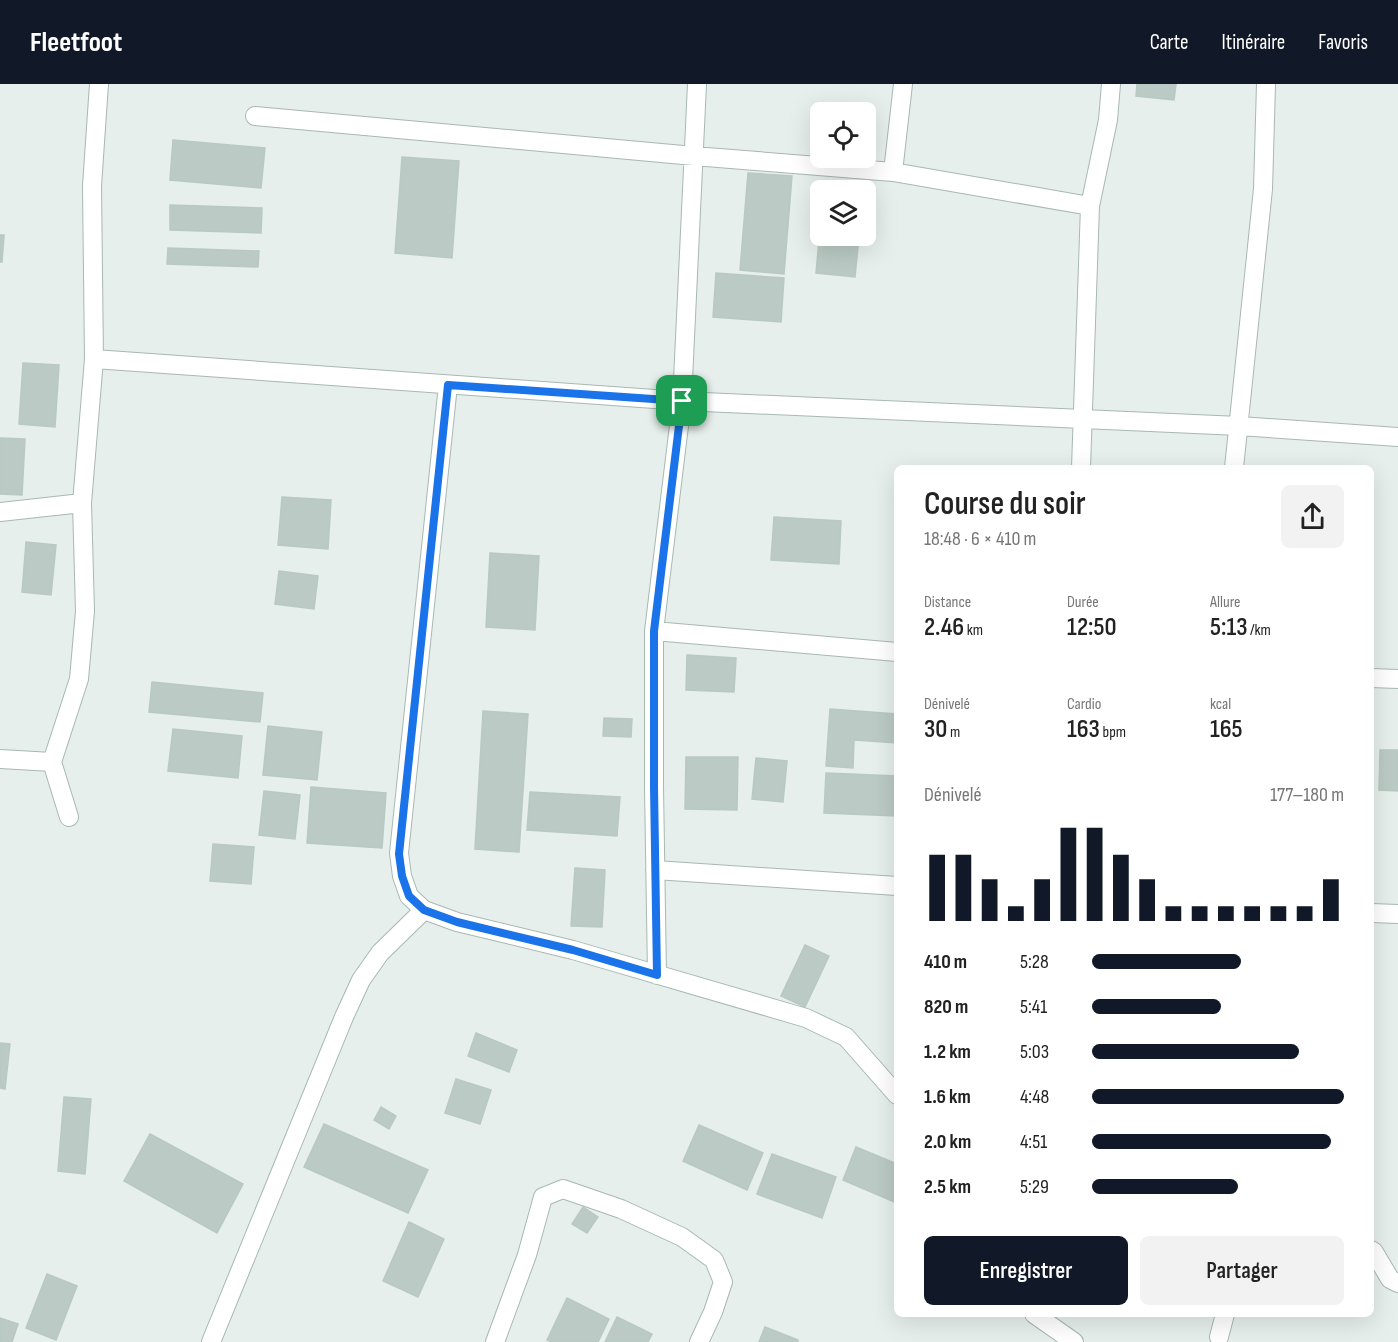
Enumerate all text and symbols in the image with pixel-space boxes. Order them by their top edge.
text: Fleetfoot [30,26,122,59]
text: Carte [1150,30,1189,55]
text: Itinéraire [1222,30,1285,55]
text: Favoris [1318,30,1368,55]
map controls [810,102,876,246]
button: locate [810,102,876,168]
button: layers [810,180,876,246]
pin [656,375,707,426]
icon: arrive [665,384,698,417]
text: Course du soir [924,484,1086,524]
button: share [1281,485,1344,548]
text: 18:48 · 6 × 410 m [924,527,1036,551]
text: Distance [924,593,971,612]
text: Durée [1067,593,1099,612]
text: Allure [1210,593,1240,612]
text: 2.46 [924,612,964,643]
text: 12:50 [1067,612,1117,643]
text: 5:13 [1210,612,1248,643]
text: km [964,621,983,640]
text: /km [1248,621,1271,640]
text: Dénivelé [924,695,970,714]
text: Cardio [1067,695,1101,714]
text: kcal [1210,695,1231,714]
text: 30 [924,714,947,745]
text: 163 [1067,714,1100,745]
text: 165 [1210,714,1243,745]
text: m [947,723,960,742]
text: bpm [1100,723,1126,742]
text: Dénivelé [924,783,982,807]
text: 177–180 m [1270,783,1344,807]
text: 410 m [924,950,967,974]
text: 5:28 [1020,950,1049,974]
text: 820 m [924,995,968,1019]
text: 5:41 [1020,995,1047,1019]
text: 1.2 km [924,1040,971,1064]
text: 5:03 [1020,1040,1049,1064]
text: 1.6 km [924,1085,971,1109]
text: 4:48 [1020,1085,1049,1109]
text: 2.0 km [924,1130,971,1154]
text: 4:51 [1020,1130,1047,1154]
text: 2.5 km [924,1175,971,1199]
text: 5:29 [1020,1175,1049,1199]
button: Enregistrer [924,1236,1128,1305]
button: Partager [1140,1236,1344,1305]

